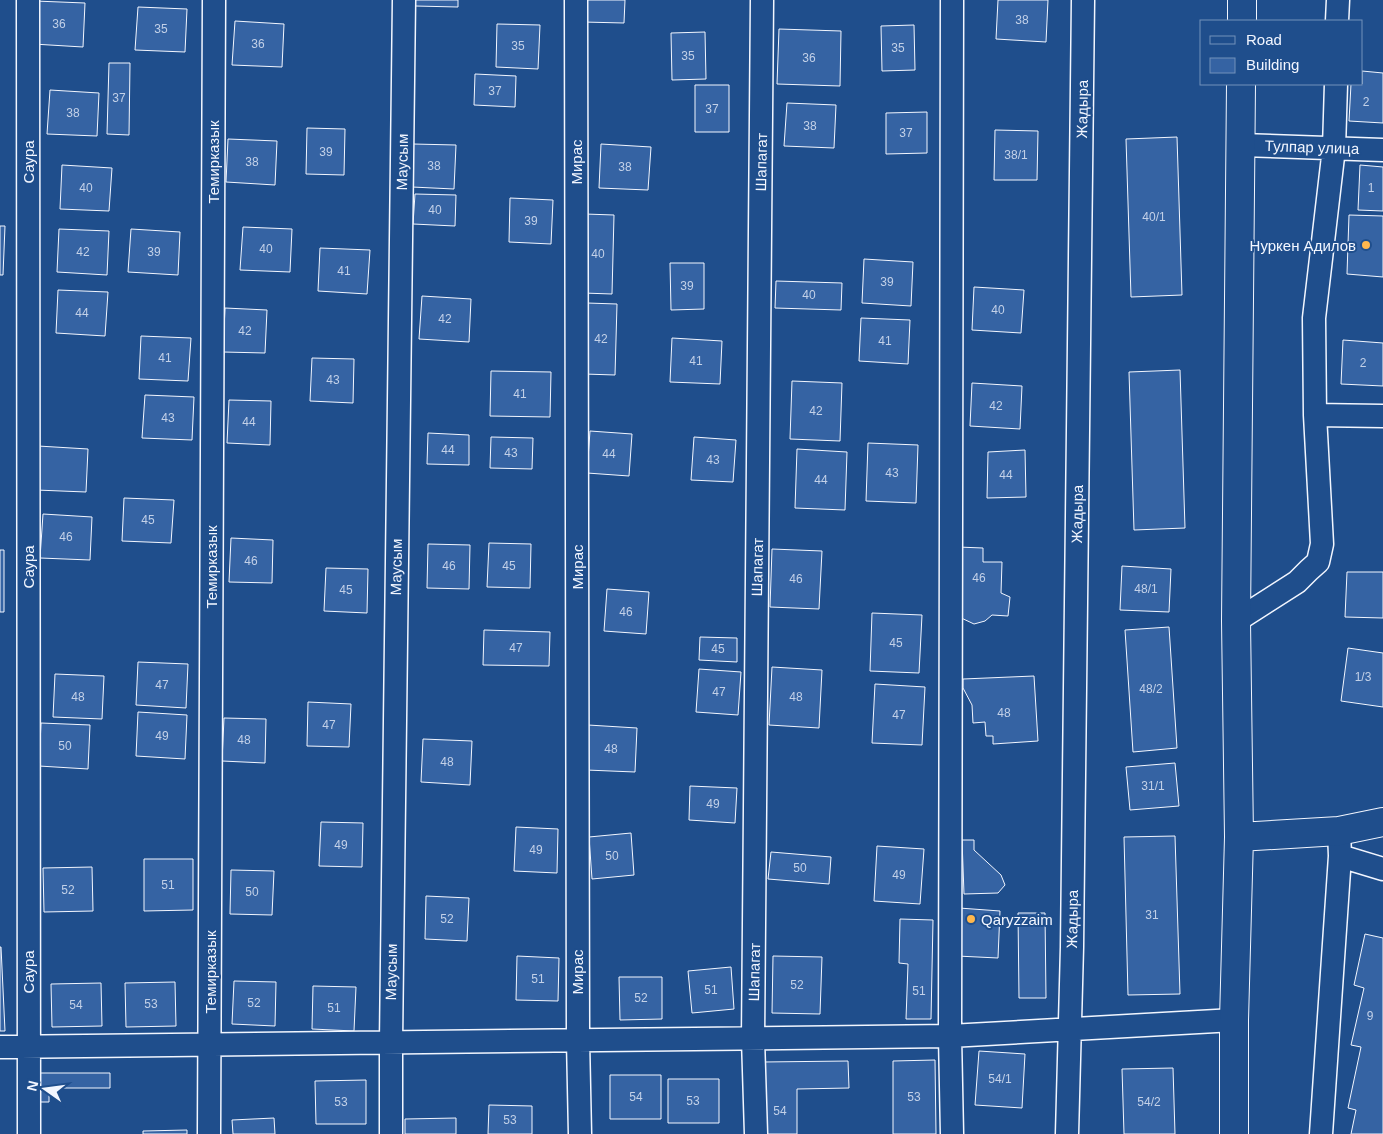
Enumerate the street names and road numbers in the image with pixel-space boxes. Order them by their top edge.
street label: Жадыра [1073,79,1091,138]
street label: Темирказык [205,120,222,203]
street label: Шапагат [752,132,770,191]
street label: Маусым [393,133,411,191]
street label: Тулпар улица [1265,137,1360,157]
street label: Мирас [568,139,585,185]
street label: Саура [20,140,37,184]
street label: Жадыра [1068,484,1086,543]
street label: Темирказык [203,525,220,608]
street label: Шапагат [748,537,766,596]
street label: Маусым [387,538,405,596]
street label: Мирас [569,544,586,590]
street label: Саура [20,545,37,589]
street label: Жадыра [1063,889,1081,948]
street label: Темирказык [202,930,219,1013]
street label: Шапагат [745,942,763,1001]
street label: Маусым [382,943,400,1001]
street label: Мирас [569,949,586,995]
street label: Саура [20,950,37,994]

